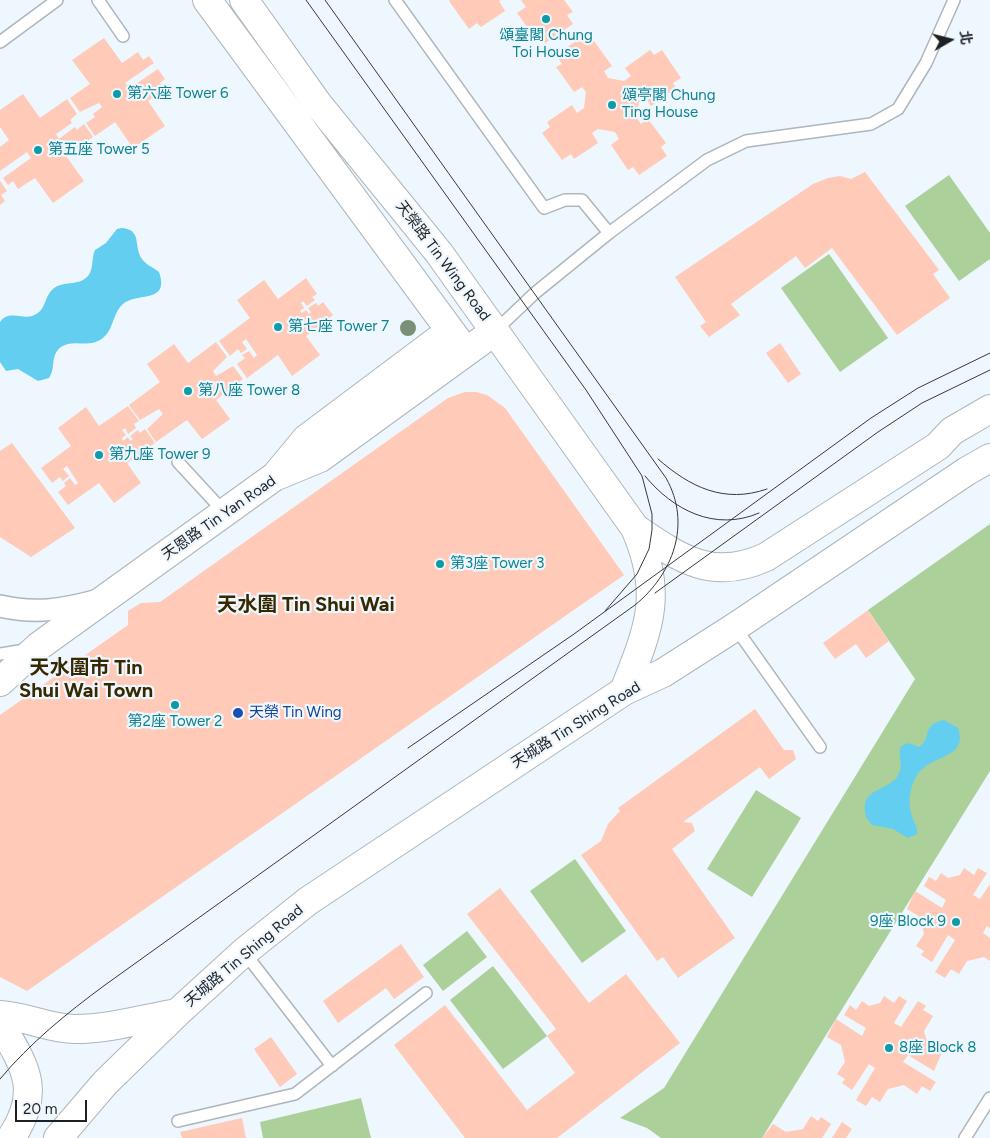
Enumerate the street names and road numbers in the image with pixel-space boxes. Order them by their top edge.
street label: 天榮路 Tin Wing Road [392,197,494,325]
street label: 天恩路 Tin Yan Road [159,472,279,564]
street label: 天城路 Tin Shing Road [508,678,644,772]
street label: 天城路 Tin Shing Road [181,901,307,1011]

